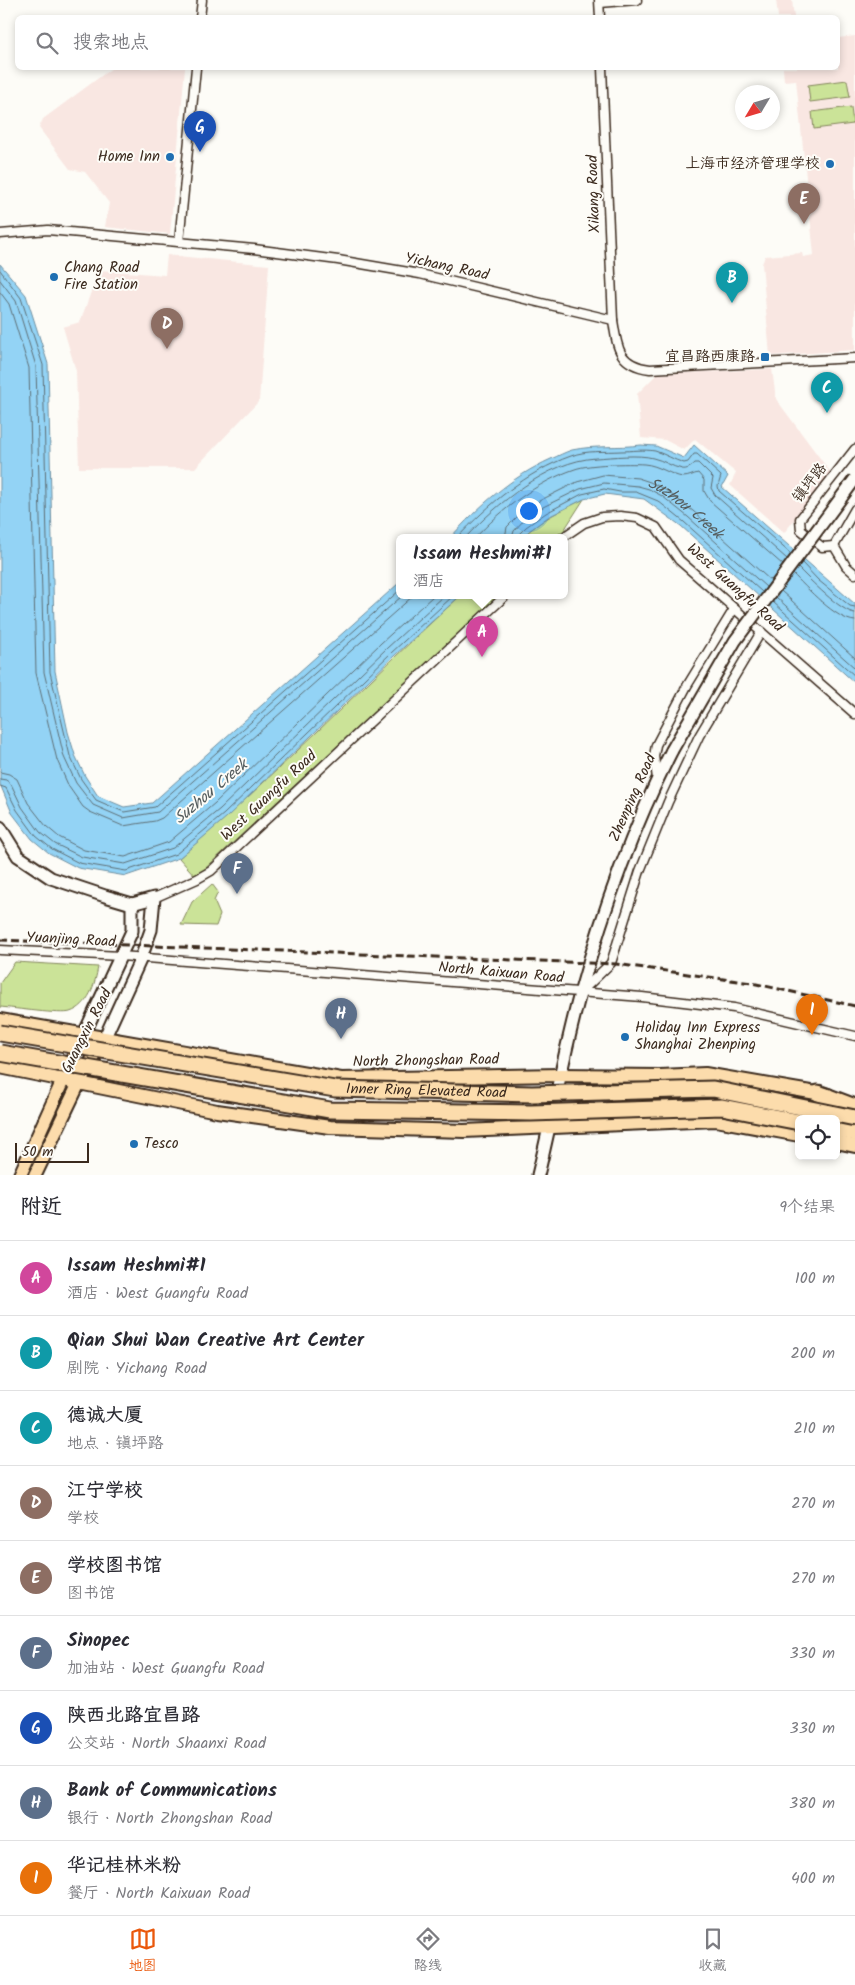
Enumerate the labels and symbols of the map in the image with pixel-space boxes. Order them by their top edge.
north arrow [735,85,780,130]
pin: G [184,111,216,152]
place label: Home Inn [98,145,160,169]
marker: Home Inn [164,151,176,163]
place label: 上海市经济管理学校 [685,152,820,176]
street label: Xikang Road [581,154,607,234]
marker: 上海市经济管理学校 [824,158,836,170]
pin: E [788,183,820,224]
street label: Yichang Road [403,246,492,288]
place label: Chang Road Fire Station [64,256,140,297]
pin: B [716,262,748,303]
marker: Chang Road Fire Station [48,271,60,283]
pin: D [151,308,183,349]
place label: 宜昌路西康路 [665,345,755,369]
marker: 宜昌路西康路 [759,351,771,363]
pin: C [811,372,843,413]
street label: 镇坪路 [787,458,833,508]
water label: Suzhou Creek [644,470,731,547]
your location [516,498,542,524]
street label: West Guangfu Road [681,538,790,639]
pin: A [466,616,498,657]
street label: West Guangfu Road [215,745,323,847]
street label: Zhenping Road [603,750,663,846]
water label: Suzhou Creek [169,752,255,830]
pin: F [221,853,253,894]
street label: Yuanjing Road [26,926,117,954]
street label: North Kaixuan Road [437,956,565,990]
street label: Guangxin Road [55,984,119,1078]
pin: I [796,994,828,1035]
pin: H [325,998,357,1039]
place label: Holiday Inn Express Shanghai Zhenping [635,1016,761,1057]
marker: Holiday Inn Express Shanghai Zhenping [619,1031,631,1043]
street label: North Zhongshan Road [353,1048,500,1074]
street label: Inner Ring Elevated Road [346,1077,507,1105]
place label: Tesco [144,1132,179,1156]
marker: Tesco [128,1138,140,1150]
scale bar [15,1140,89,1163]

